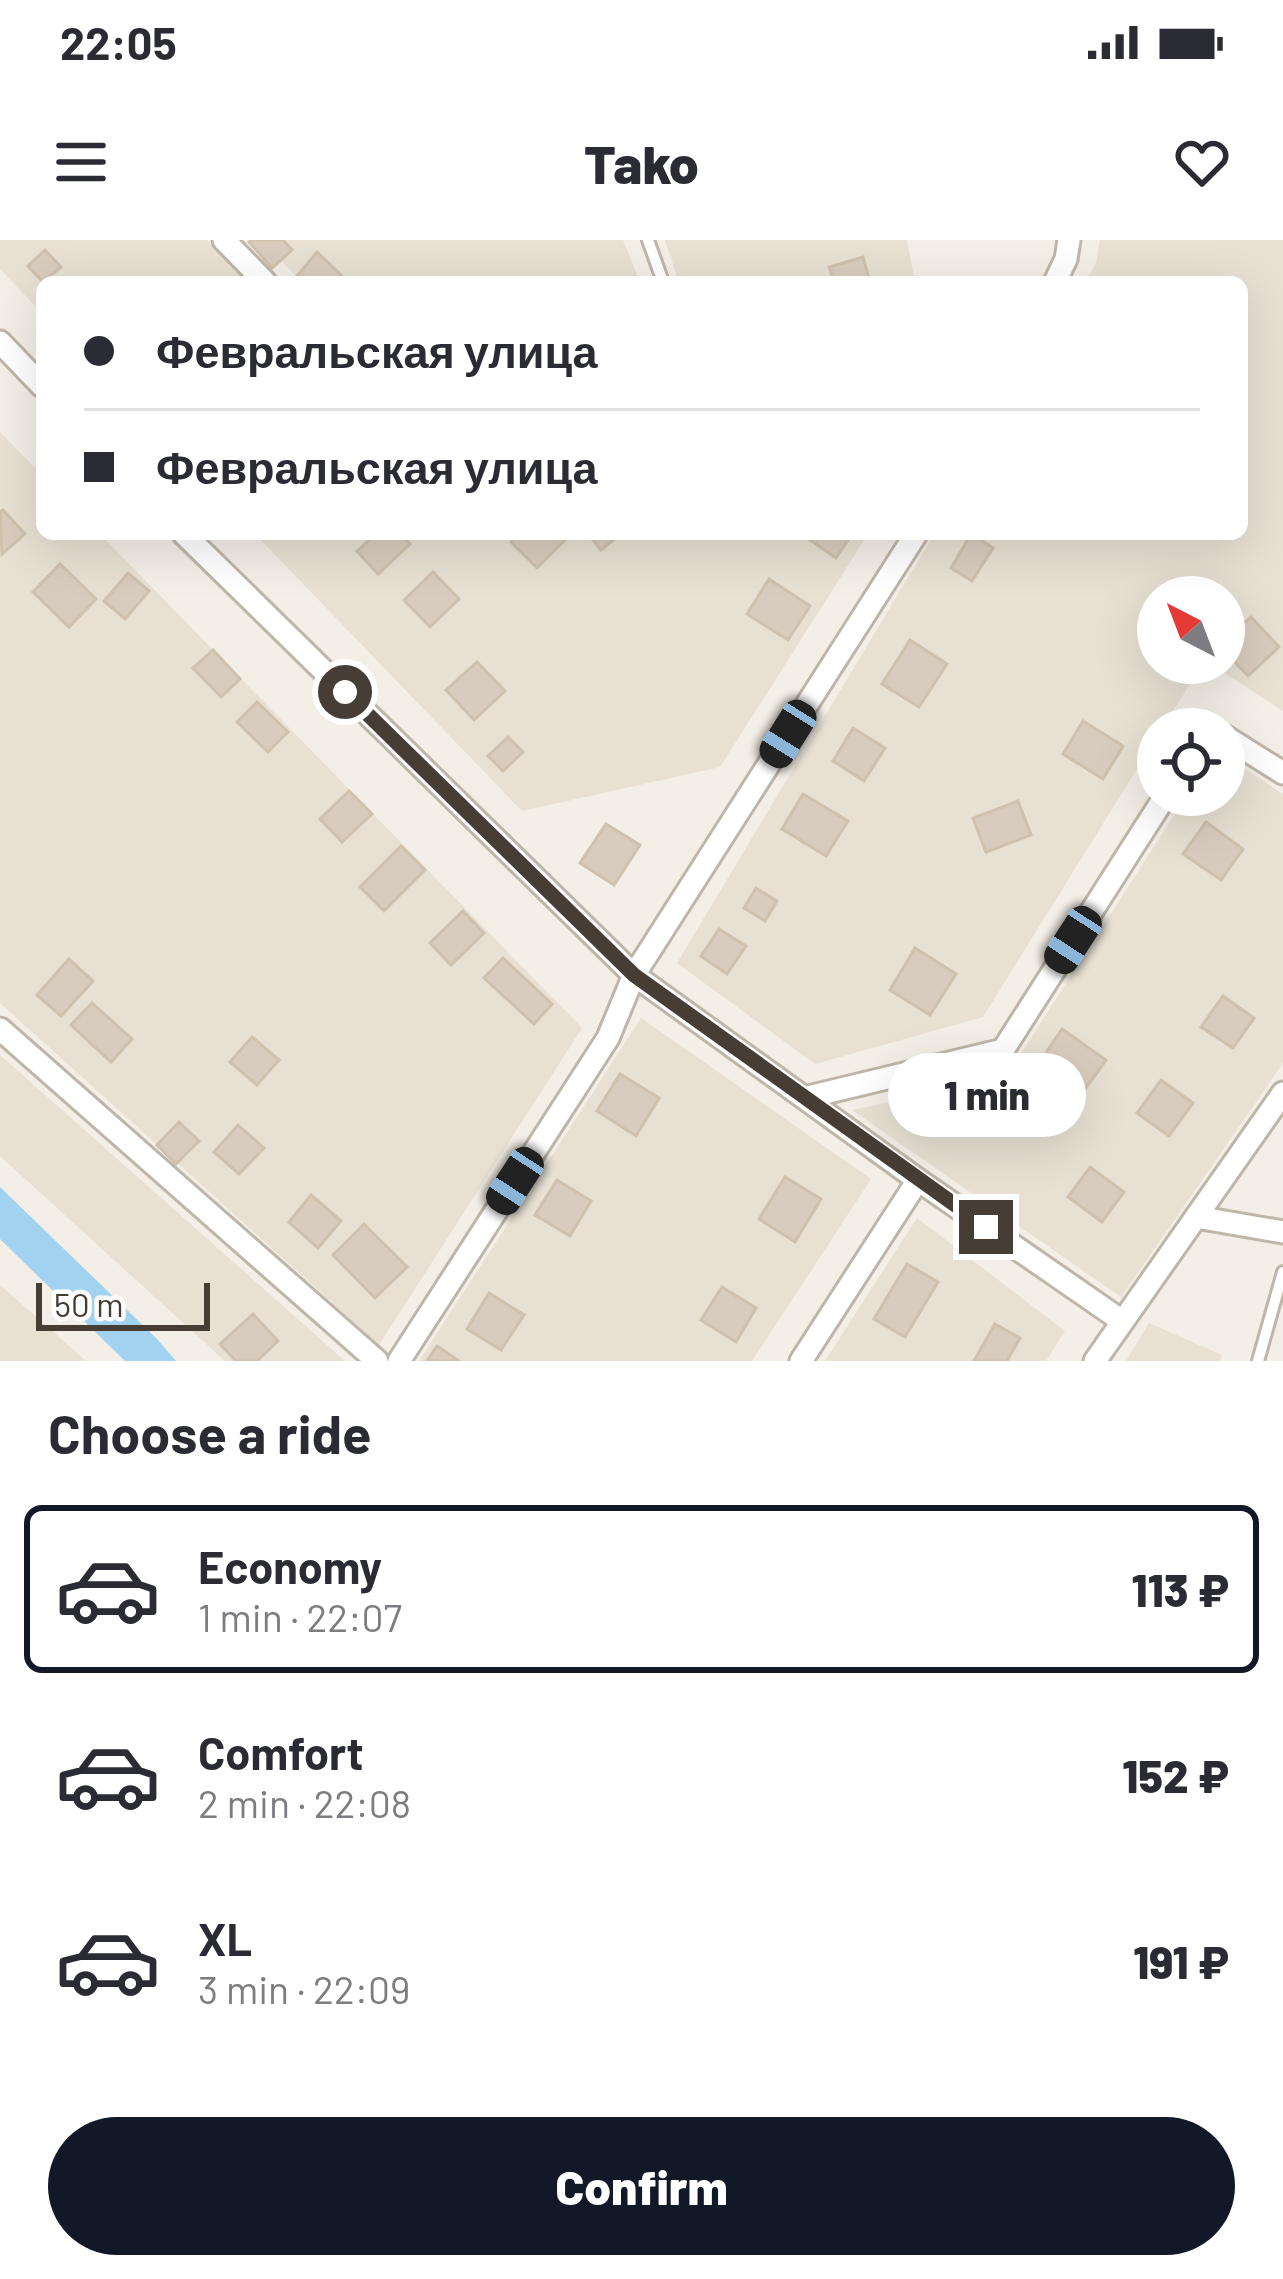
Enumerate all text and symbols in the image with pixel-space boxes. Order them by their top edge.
text: 22:05 [60,15,177,69]
icon: menu [48,129,114,195]
icon: heart [1169,129,1235,195]
text: Tako [584,130,699,195]
text: Февральская улица [156,323,598,377]
text: Февральская улица [156,439,598,493]
north arrow [1137,576,1245,684]
map controls [1137,576,1245,816]
route start [318,665,372,719]
car [754,694,822,774]
button: locate [1137,708,1245,816]
car [1038,900,1108,980]
callout: 1 min [887,1053,1085,1137]
text: 1 min [944,1071,1030,1118]
car [480,1141,550,1221]
route end [959,1200,1013,1254]
scale bar [36,1277,210,1330]
text: 50 m [54,1284,124,1324]
text: Choose a ride [48,1400,372,1465]
icon: car [54,1535,162,1643]
text: Economy [198,1539,382,1593]
text: 113 ₽ [1131,1562,1229,1616]
text: 1 min · 22:07 [198,1593,402,1640]
icon: car [54,1721,162,1829]
text: Comfort [198,1725,364,1779]
text: 152 ₽ [1122,1748,1229,1802]
text: 2 min · 22:08 [198,1779,411,1826]
icon: car [54,1907,162,2015]
text: XL [198,1911,252,1965]
text: 191 ₽ [1133,1934,1229,1988]
text: 3 min · 22:09 [198,1965,410,2012]
button: Confirm [48,2117,1235,2255]

